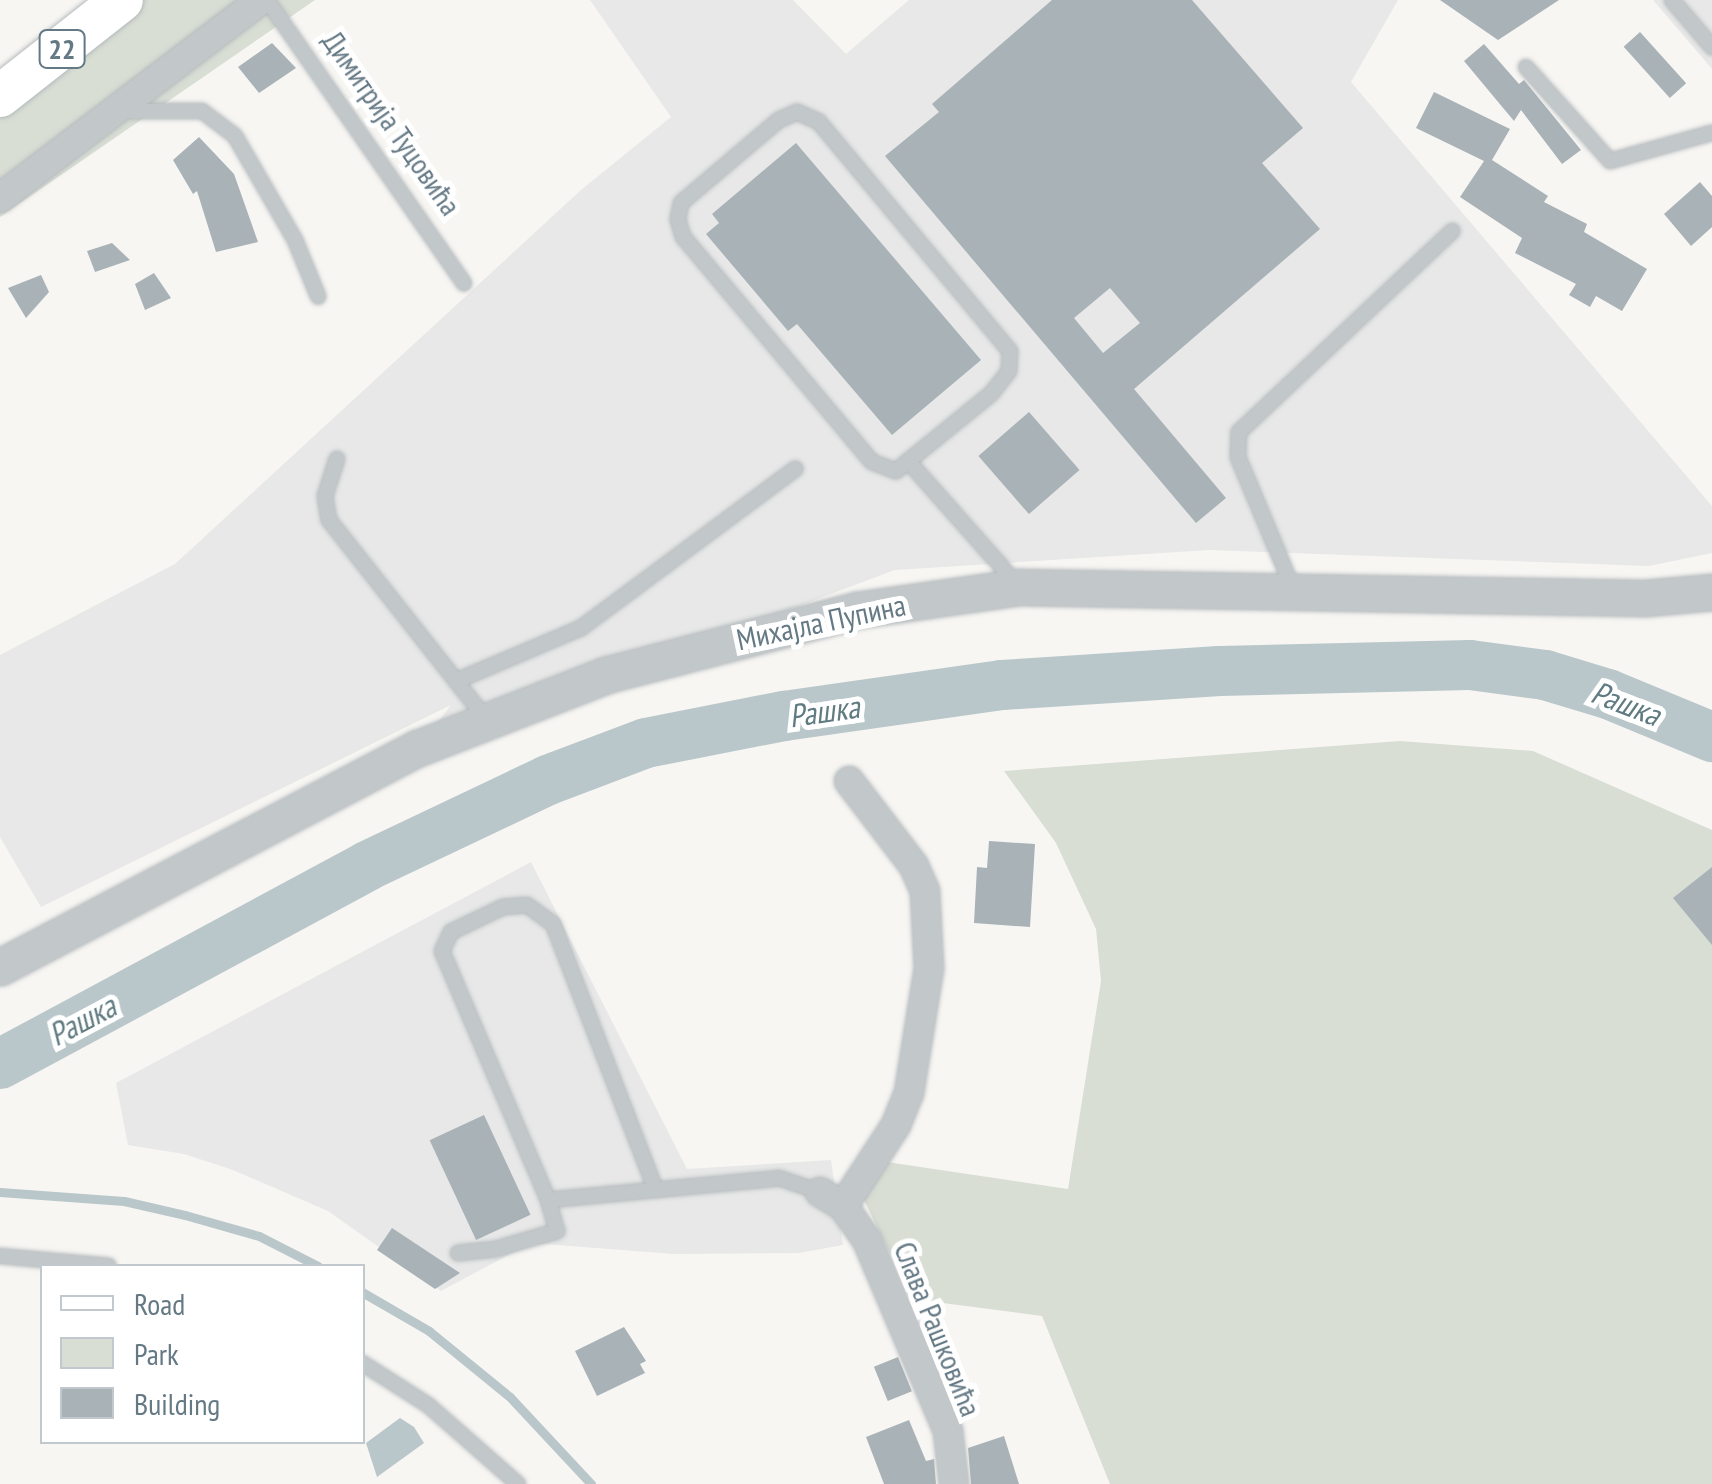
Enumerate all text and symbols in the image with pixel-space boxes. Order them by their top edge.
street label: Димитрија Туцовића [315,24,469,222]
road number: 22 [37,26,87,72]
street label: Михајла Пупина [733,587,909,657]
water label: Рашка [1586,672,1666,734]
water label: Рашка [786,687,862,735]
water label: Рашка [42,986,122,1054]
street label: Слава Рашковића [887,1237,989,1421]
legend [40,1264,365,1444]
text: Road [134,1284,185,1323]
text: Park [134,1334,179,1373]
text: Building [134,1384,220,1423]

